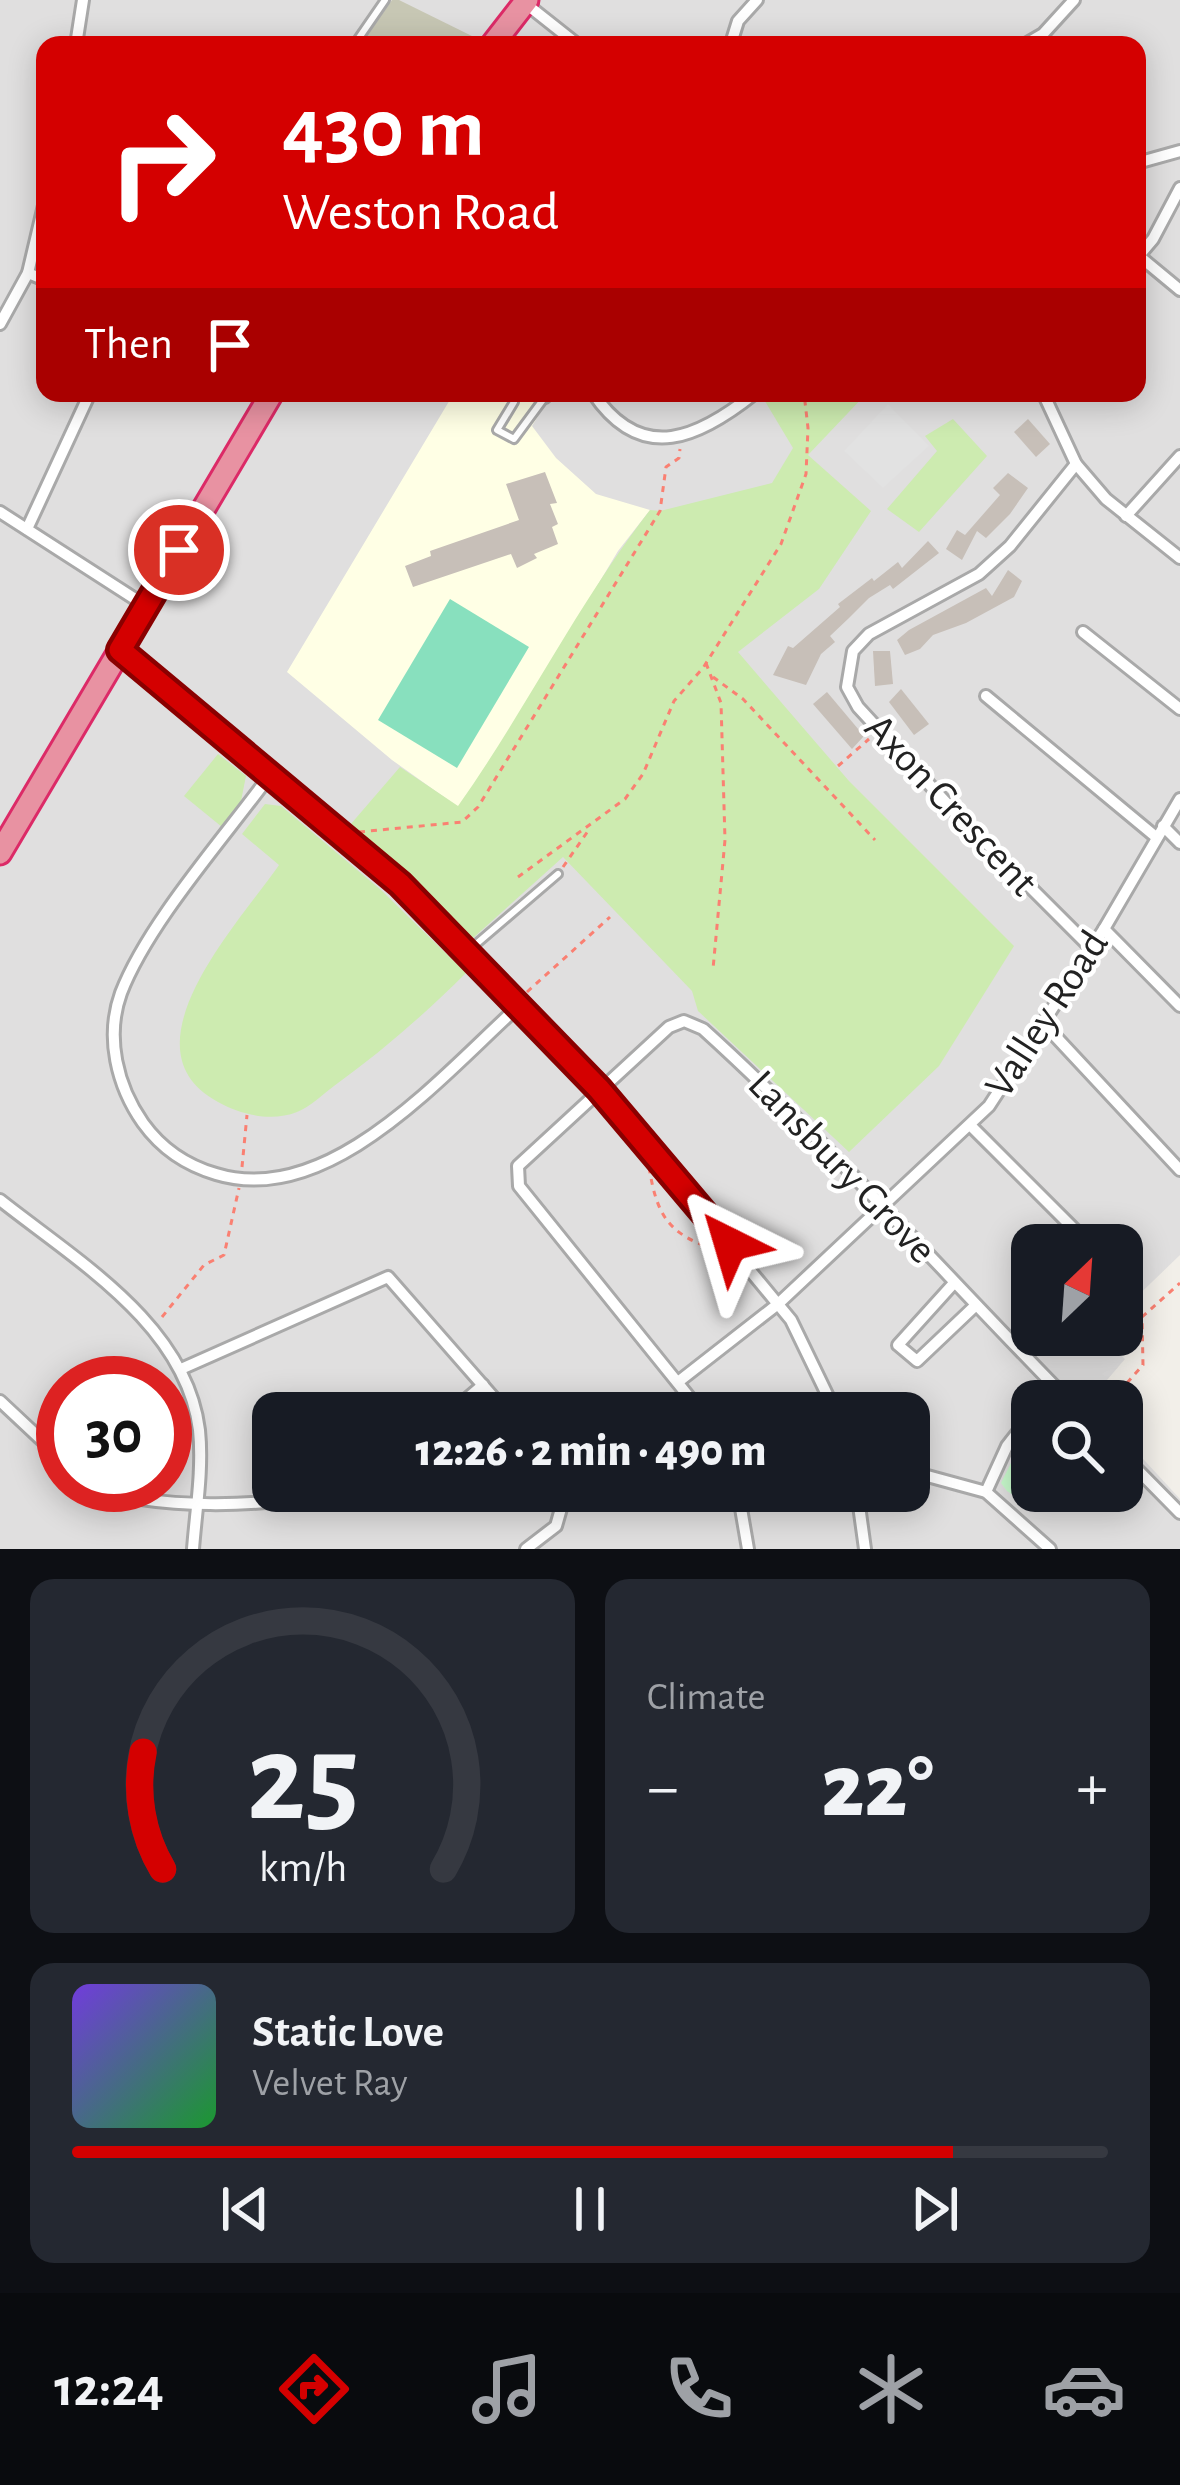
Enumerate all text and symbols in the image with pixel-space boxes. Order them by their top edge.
icon: right [84,84,240,240]
text: 430 m [282,88,485,172]
text: Weston Road [282,186,559,240]
icon: arrive [197,312,263,378]
text: Then [84,322,173,367]
pin [128,499,230,601]
icon: arrive [146,517,212,583]
street label: Axon Crescent [857,706,1045,904]
street label: Valley Road [978,923,1116,1105]
street label: Lansbury Grove [740,1063,944,1271]
position arrow [667,1181,793,1307]
north arrow [1011,1224,1143,1356]
map controls [1011,1224,1143,1512]
speed limit sign: 30 [36,1356,192,1512]
button: search [1011,1380,1143,1512]
text: 12:26 · 2 min · 490 m [416,1429,766,1474]
text: Climate [647,1678,765,1717]
text: 25 [246,1718,359,1843]
text: 22° [821,1743,934,1833]
text: − [647,1755,679,1821]
text: + [1076,1755,1108,1821]
text: km/h [258,1847,347,1890]
text: Static Love [252,2010,444,2055]
text: Velvet Ray [252,2064,408,2103]
icon: previous [212,2176,278,2242]
icon: pause [557,2176,623,2242]
icon: next [902,2176,968,2242]
icon: directions [272,2347,356,2431]
icon: music [465,2347,549,2431]
icon: phone [657,2347,741,2431]
icon: climate [849,2347,933,2431]
icon: car [1042,2347,1126,2431]
text: 12:24 [54,2362,164,2416]

